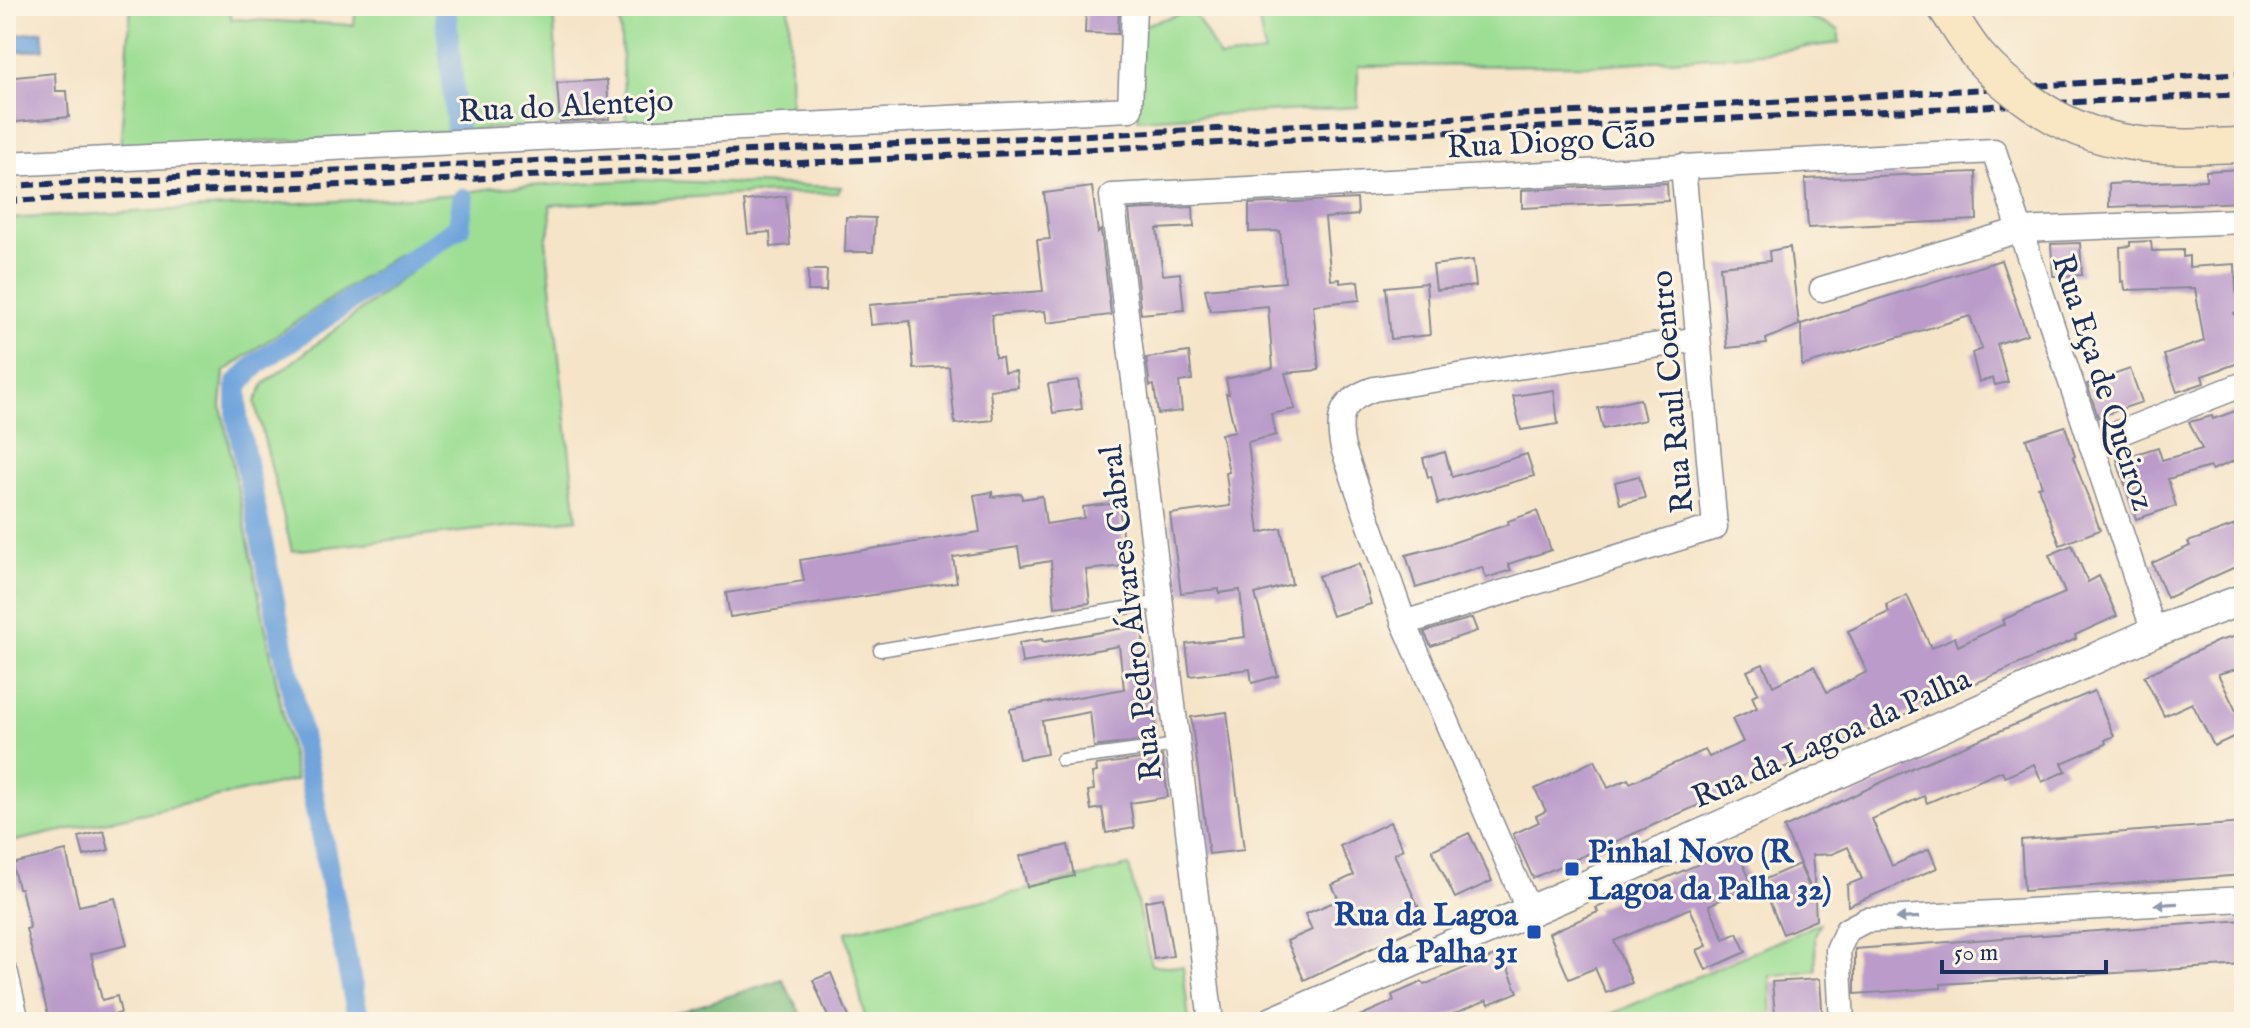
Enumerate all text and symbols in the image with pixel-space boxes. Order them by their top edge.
street label: Rua do Alentejo [458,81,675,134]
street label: Rua Diogo Cão [1446,118,1656,169]
street label: Rua Eça de Queiroz [2041,250,2162,516]
street label: Rua Raul Coentro [1642,269,1705,515]
street label: Rua Pedro Álvares Cabral [1091,442,1173,783]
street label: Rua da Lagoa da Palha [1686,659,1978,819]
place label: Pinhal Novo (R Lagoa da Palha 32) [1588,833,1832,911]
marker: Pinhal Novo (R Lagoa da Palha 32) [1563,860,1581,878]
place label: Rua da Lagoa da Palha 31 [1334,896,1519,974]
one-way arrow [2153,897,2178,910]
one-way arrow [1894,912,1919,925]
marker: Rua da Lagoa da Palha 31 [1525,923,1543,941]
scale bar [1942,924,2106,974]
text: 50 m [1954,938,1998,969]

